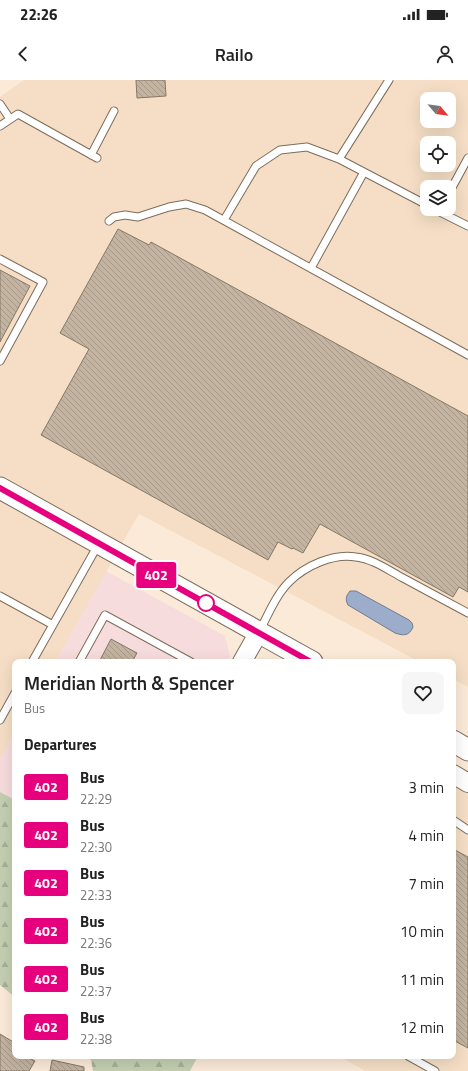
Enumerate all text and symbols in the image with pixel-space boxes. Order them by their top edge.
text: 22:26 [20,3,57,26]
text: Railo [215,41,253,68]
icon: back [12,43,34,65]
icon: person [434,43,456,65]
north arrow [420,92,456,128]
map controls [420,92,456,216]
button: locate [420,136,456,172]
button: layers [420,180,456,216]
line badge: 402 [133,562,179,588]
text: 402 [144,564,168,585]
unlabelled marker [197,594,215,612]
text: Meridian North & Spencer [24,668,234,697]
button: heart [402,672,444,714]
text: Bus [24,698,45,718]
text: Departures [24,733,97,756]
text: Bus [80,766,105,789]
text: 402 [34,776,58,797]
text: 3 min [408,776,444,799]
text: 22:29 [80,789,112,809]
text: Bus [80,814,105,837]
text: 402 [34,824,58,845]
text: 4 min [408,824,444,847]
text: 22:30 [80,837,112,857]
text: Bus [80,862,105,885]
text: 402 [34,872,58,893]
text: 7 min [408,872,444,895]
text: 22:33 [80,885,112,905]
text: Bus [80,910,105,933]
text: 402 [34,920,58,941]
text: 10 min [400,920,444,943]
text: 22:36 [80,933,112,953]
text: Bus [80,958,105,981]
text: 402 [34,968,58,989]
text: 11 min [400,968,444,991]
text: 22:37 [80,981,112,1001]
text: Bus [80,1006,105,1029]
text: 402 [34,1016,58,1037]
text: 12 min [400,1016,444,1039]
text: 22:38 [80,1029,112,1049]

